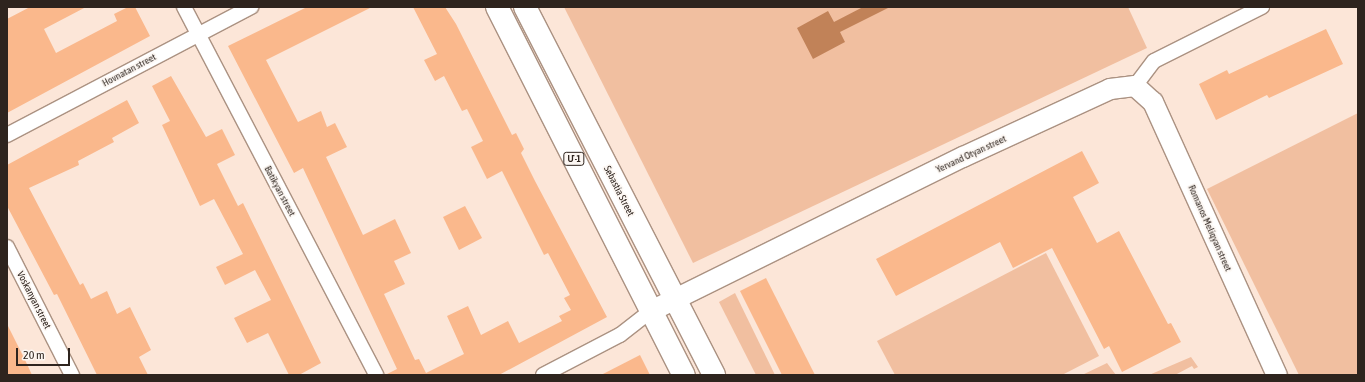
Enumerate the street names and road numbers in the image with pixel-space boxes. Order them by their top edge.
street label: Hovnatan street [100,51,158,89]
street label: Yervand Otyan street [934,133,1008,175]
road number: Մ-1 [563,152,585,166]
street label: Batikyan street [262,164,298,218]
street label: Sebastia Street [601,164,637,218]
street label: Romanos Meliqyan street [1186,183,1234,273]
street label: Voskanyan street [14,269,54,331]

